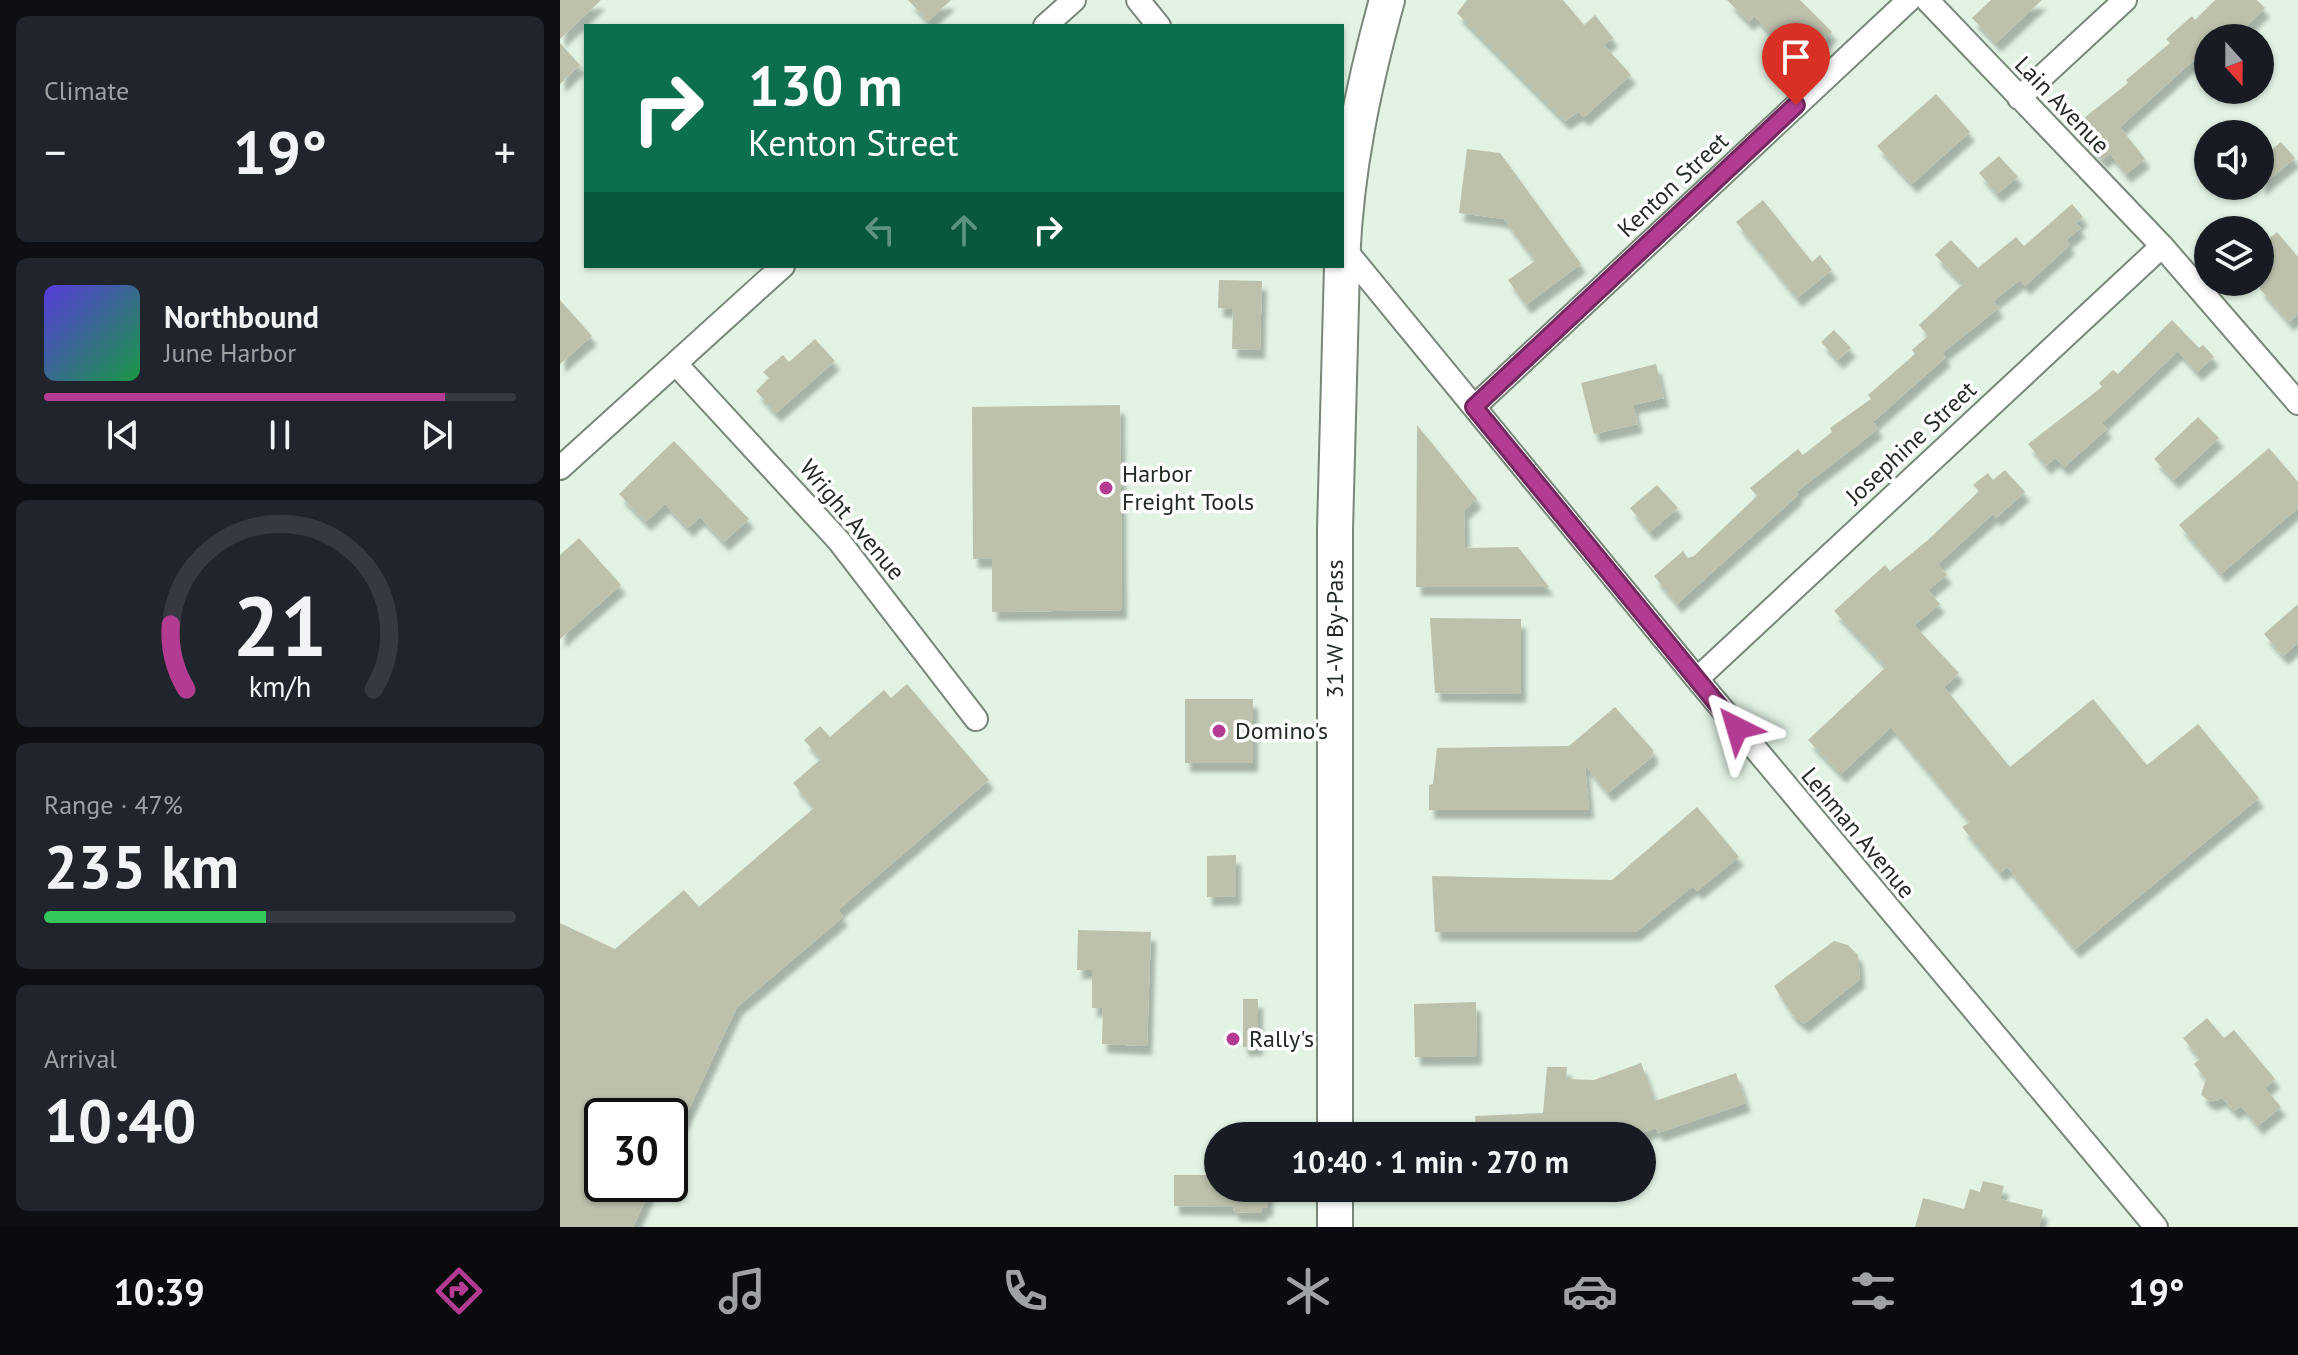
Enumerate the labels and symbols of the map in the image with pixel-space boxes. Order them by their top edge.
pin [1762,23,1830,105]
north arrow [2194,24,2274,104]
street label: Lain Avenue [2008,49,2117,160]
street label: Kenton Street [1611,125,1735,244]
street label: Josephine Street [1838,374,1983,512]
street label: Wright Avenue [793,453,912,586]
place label: Harbor Freight Tools [1122,458,1254,517]
marker: Harbor Freight Tools [1097,479,1115,497]
street label: 31-W By-Pass [1319,559,1350,699]
position arrow [1695,686,1779,770]
place label: Domino's [1235,715,1328,746]
marker: Domino's [1210,722,1228,740]
street label: Lehman Avenue [1795,761,1922,904]
place label: Rally's [1249,1023,1314,1054]
marker: Rally's [1224,1030,1242,1048]
speed limit sign: 30 [584,1098,688,1202]

